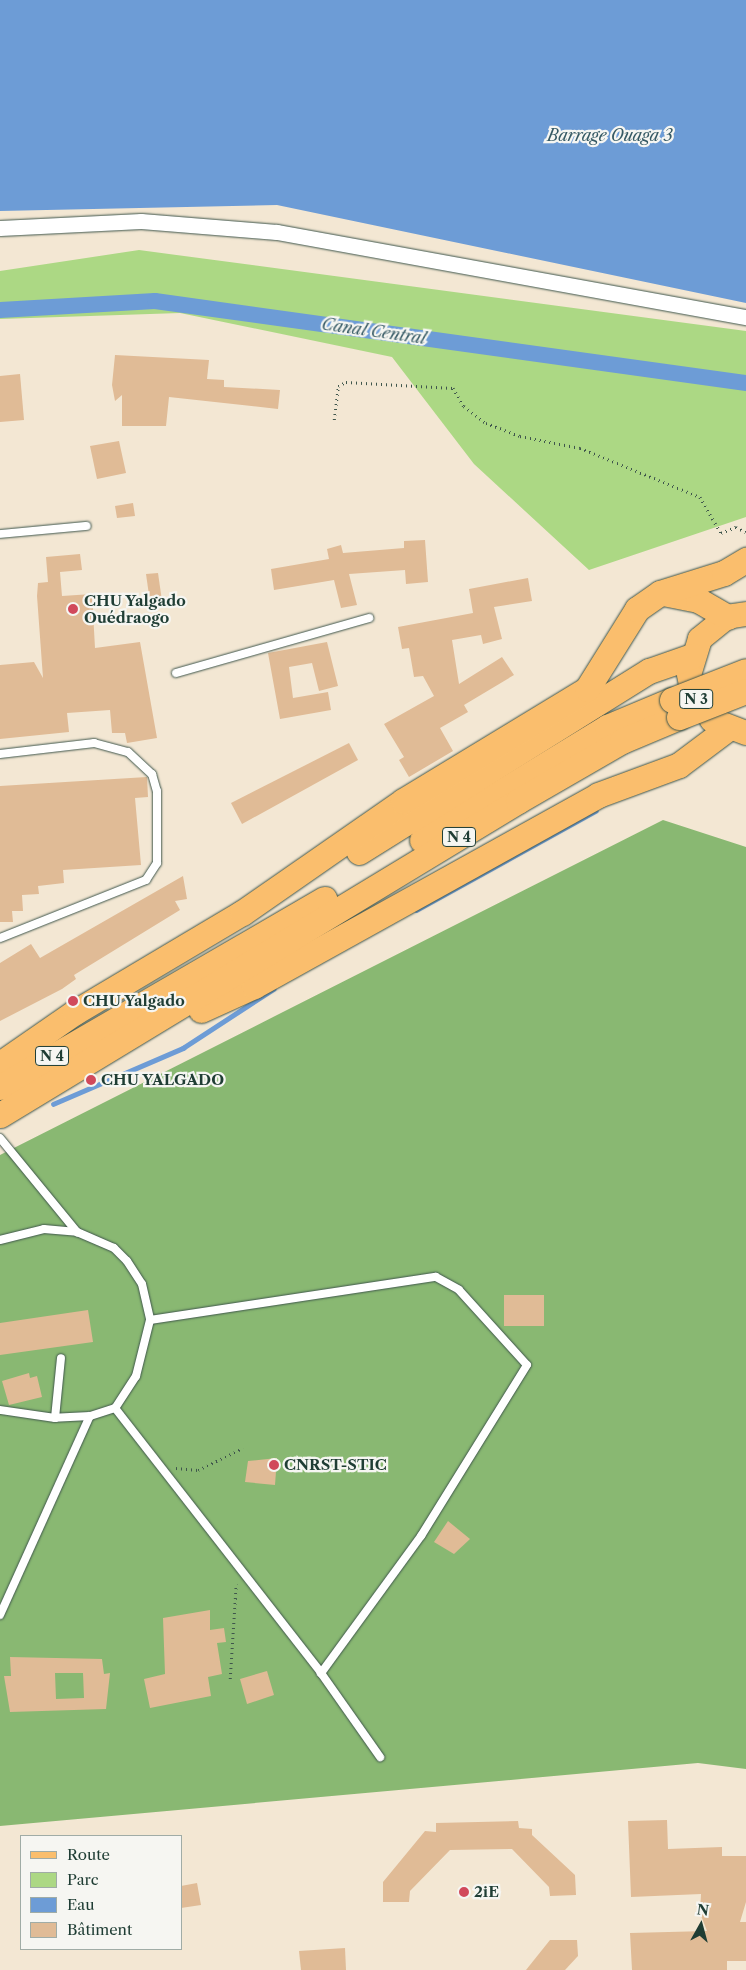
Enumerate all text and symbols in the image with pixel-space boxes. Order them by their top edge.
water label: Barrage Ouaga 3 [547,125,673,145]
water label: Canal Central [321,314,427,348]
place label: CHU Yalgado Ouédraogo [84,591,186,626]
marker: CHU Yalgado Ouédraogo [66,602,80,616]
road number: N 3 [678,688,714,711]
road number: N 4 [442,826,476,849]
place label: CHU Yalgado [83,992,185,1010]
marker: CHU Yalgado [67,995,79,1007]
road number: N 4 [34,1044,70,1068]
place label: CHU YALGADO [101,1071,225,1089]
marker: CHU YALGADO [85,1074,97,1086]
place label: CNRST-STIC [284,1456,387,1474]
marker: CNRST-STIC [268,1459,280,1471]
legend [20,1835,182,1950]
text: Route [67,1845,110,1864]
text: Parc [67,1870,99,1889]
place label: 2iE [474,1883,499,1901]
marker: 2iE [458,1886,470,1898]
text: Eau [67,1895,95,1914]
north arrow [676,1900,726,1950]
text: N [696,1900,710,1920]
text: Bâtiment [67,1920,132,1939]

